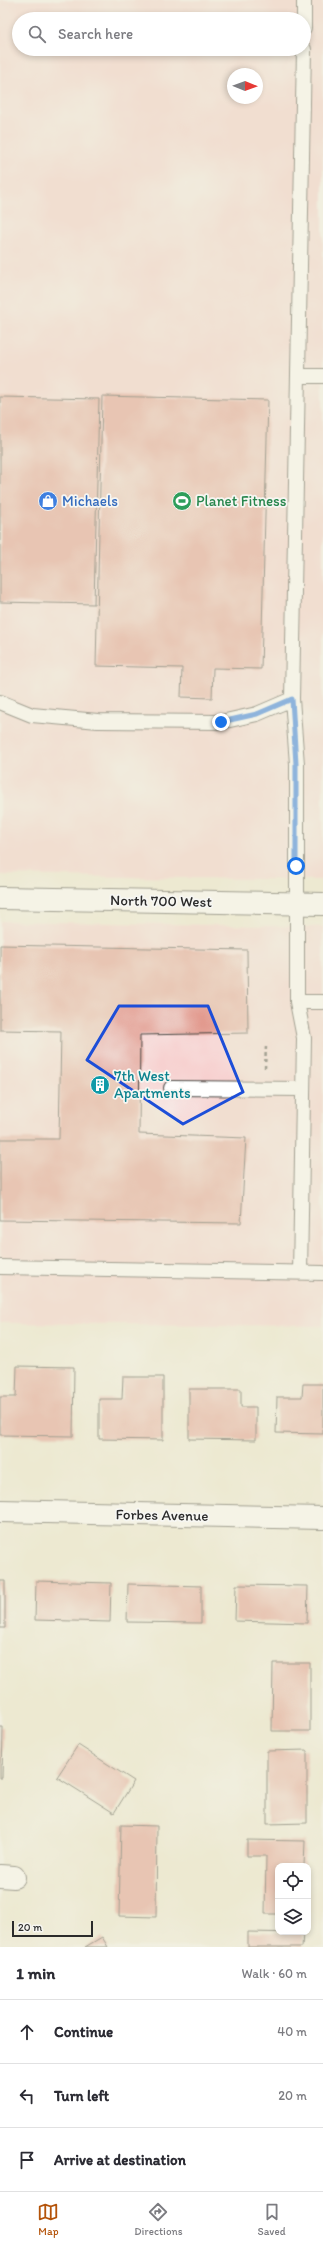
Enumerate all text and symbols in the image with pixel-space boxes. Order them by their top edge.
search box [12,12,311,56]
icon: search [26,23,48,45]
text: Search here [58,25,133,43]
north arrow [227,68,263,104]
shop icon: Michaels [37,490,59,512]
sports icon: Planet Fitness [171,490,193,512]
place label: Michaels [62,492,118,510]
place label: Planet Fitness [196,492,287,510]
route end [212,713,230,731]
route start [287,857,305,875]
street label: North 700 West [110,891,212,911]
place label: 7th West Apartments [114,1067,191,1102]
building icon: 7th West Apartments [89,1074,111,1096]
street label: Forbes Avenue [115,1505,209,1525]
map controls [275,1863,311,1935]
button: locate [275,1863,311,1899]
button: layers [275,1899,311,1935]
scale bar [12,1919,93,1938]
text: 20 m [18,1921,42,1934]
text: 1 min [16,1963,55,1983]
text: Walk · 60 m [242,1966,307,1981]
icon: ahead [16,2021,38,2043]
text: Continue [54,2023,113,2041]
text: 40 m [277,2024,307,2039]
icon: left [16,2085,38,2107]
text: Turn left [54,2087,109,2105]
text: 20 m [278,2088,307,2103]
icon: arrive [16,2149,38,2171]
text: Arrive at destination [54,2151,186,2169]
tab: Map [37,2201,59,2238]
tab: Directions [134,2201,183,2238]
tab: Saved [257,2201,286,2238]

